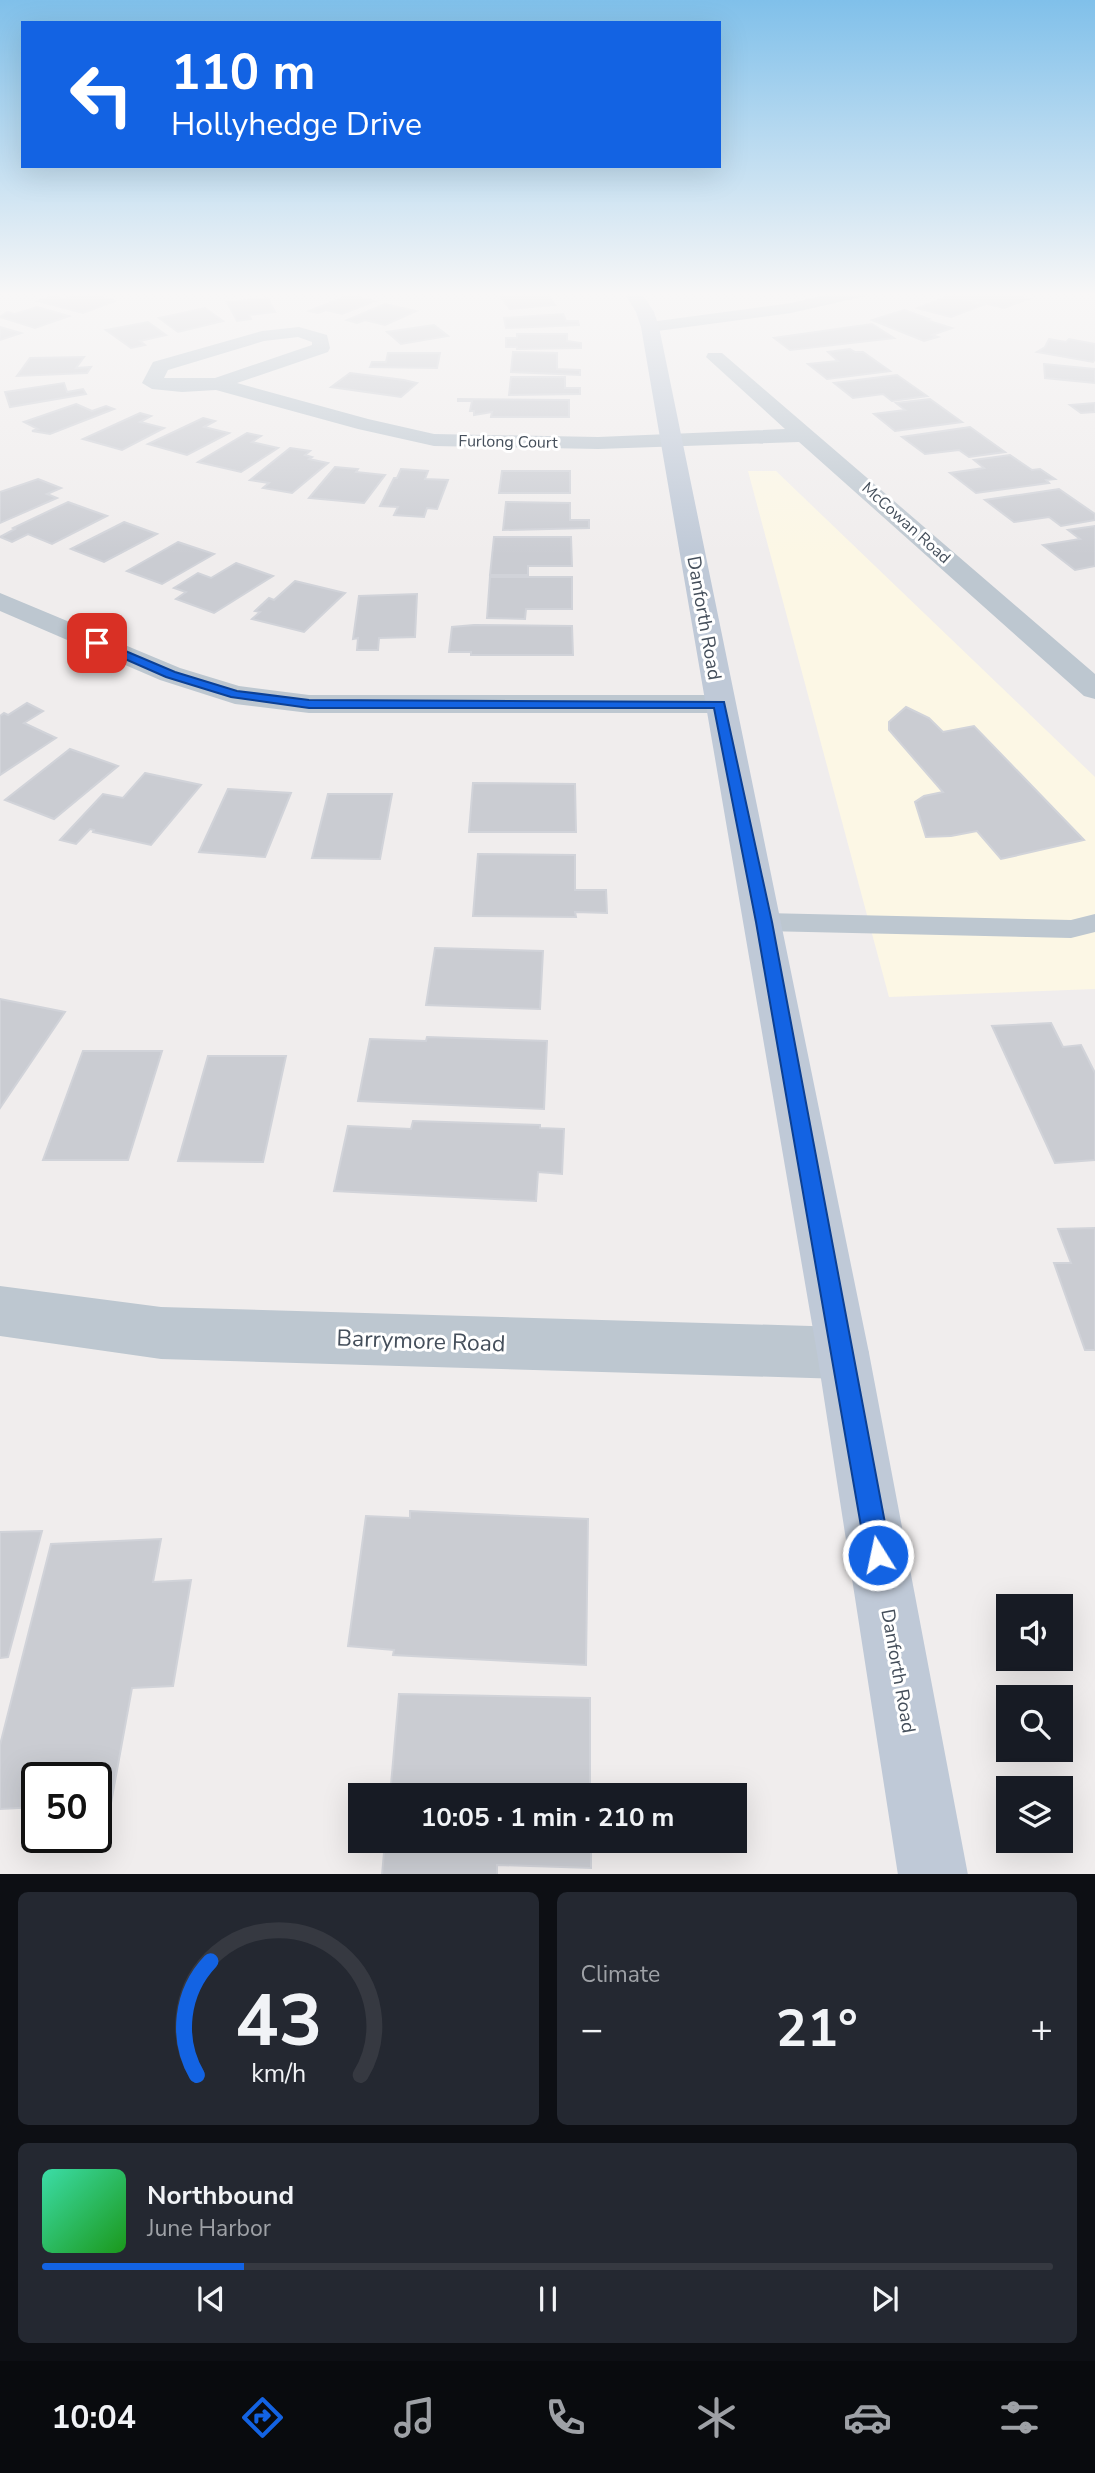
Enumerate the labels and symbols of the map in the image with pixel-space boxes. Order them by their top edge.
street label: Furlong Court [458,430,558,454]
street label: McCowan Road [857,477,955,569]
street label: Danforth Road [680,554,728,682]
pin [67,613,127,673]
street label: Barrymore Road [336,1323,506,1359]
position arrow [841,1518,915,1592]
street label: Danforth Road [874,1607,922,1735]
speed limit sign: 50 [21,1762,112,1853]

